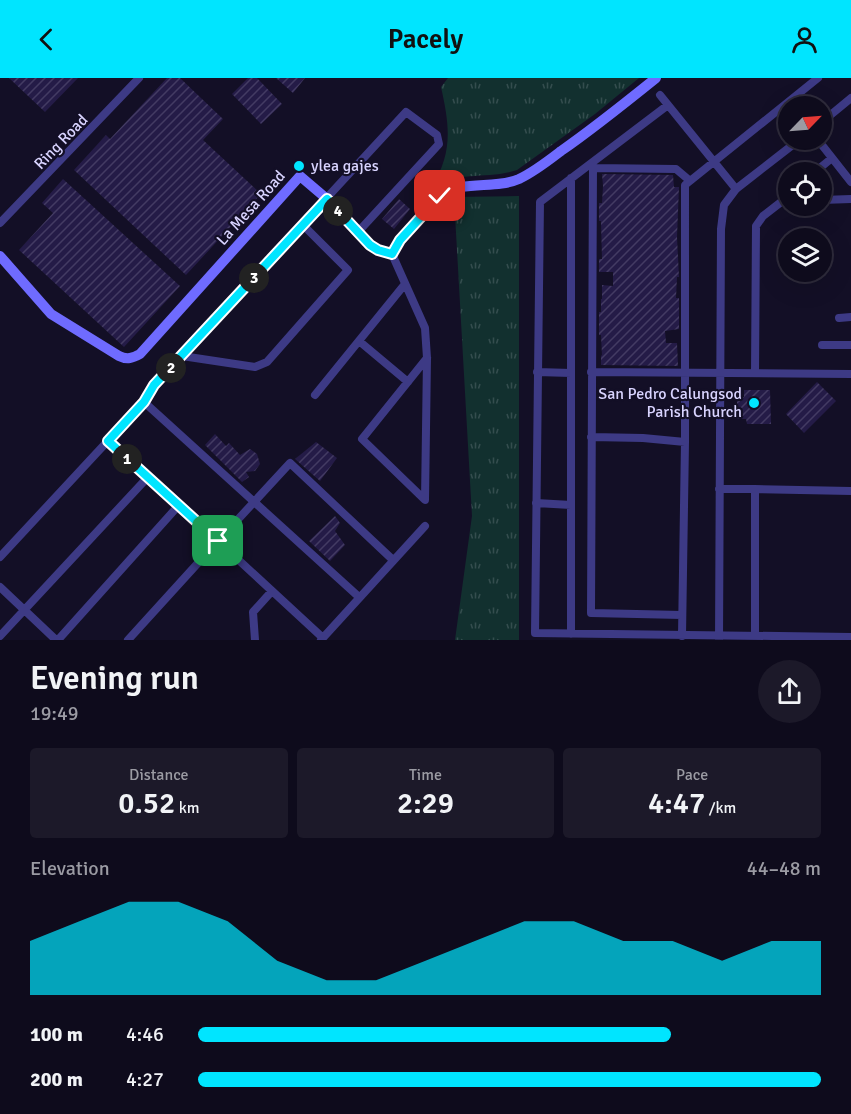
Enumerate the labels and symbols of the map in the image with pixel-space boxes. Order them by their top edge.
north arrow [778,96,832,150]
street label: Ring Road [30,110,92,174]
place label: ylea gajes [311,156,379,176]
marker: ylea gajes [292,159,306,173]
street label: La Mesa Road [212,167,290,249]
pin [414,170,465,221]
pin: 4 [323,196,353,226]
pin: 3 [239,263,269,293]
pin: 2 [156,353,186,383]
place label: San Pedro Calungsod Parish Church [598,384,742,422]
marker: San Pedro Calungsod Parish Church [747,396,761,410]
pin: 1 [112,444,142,474]
pin [192,515,243,566]

